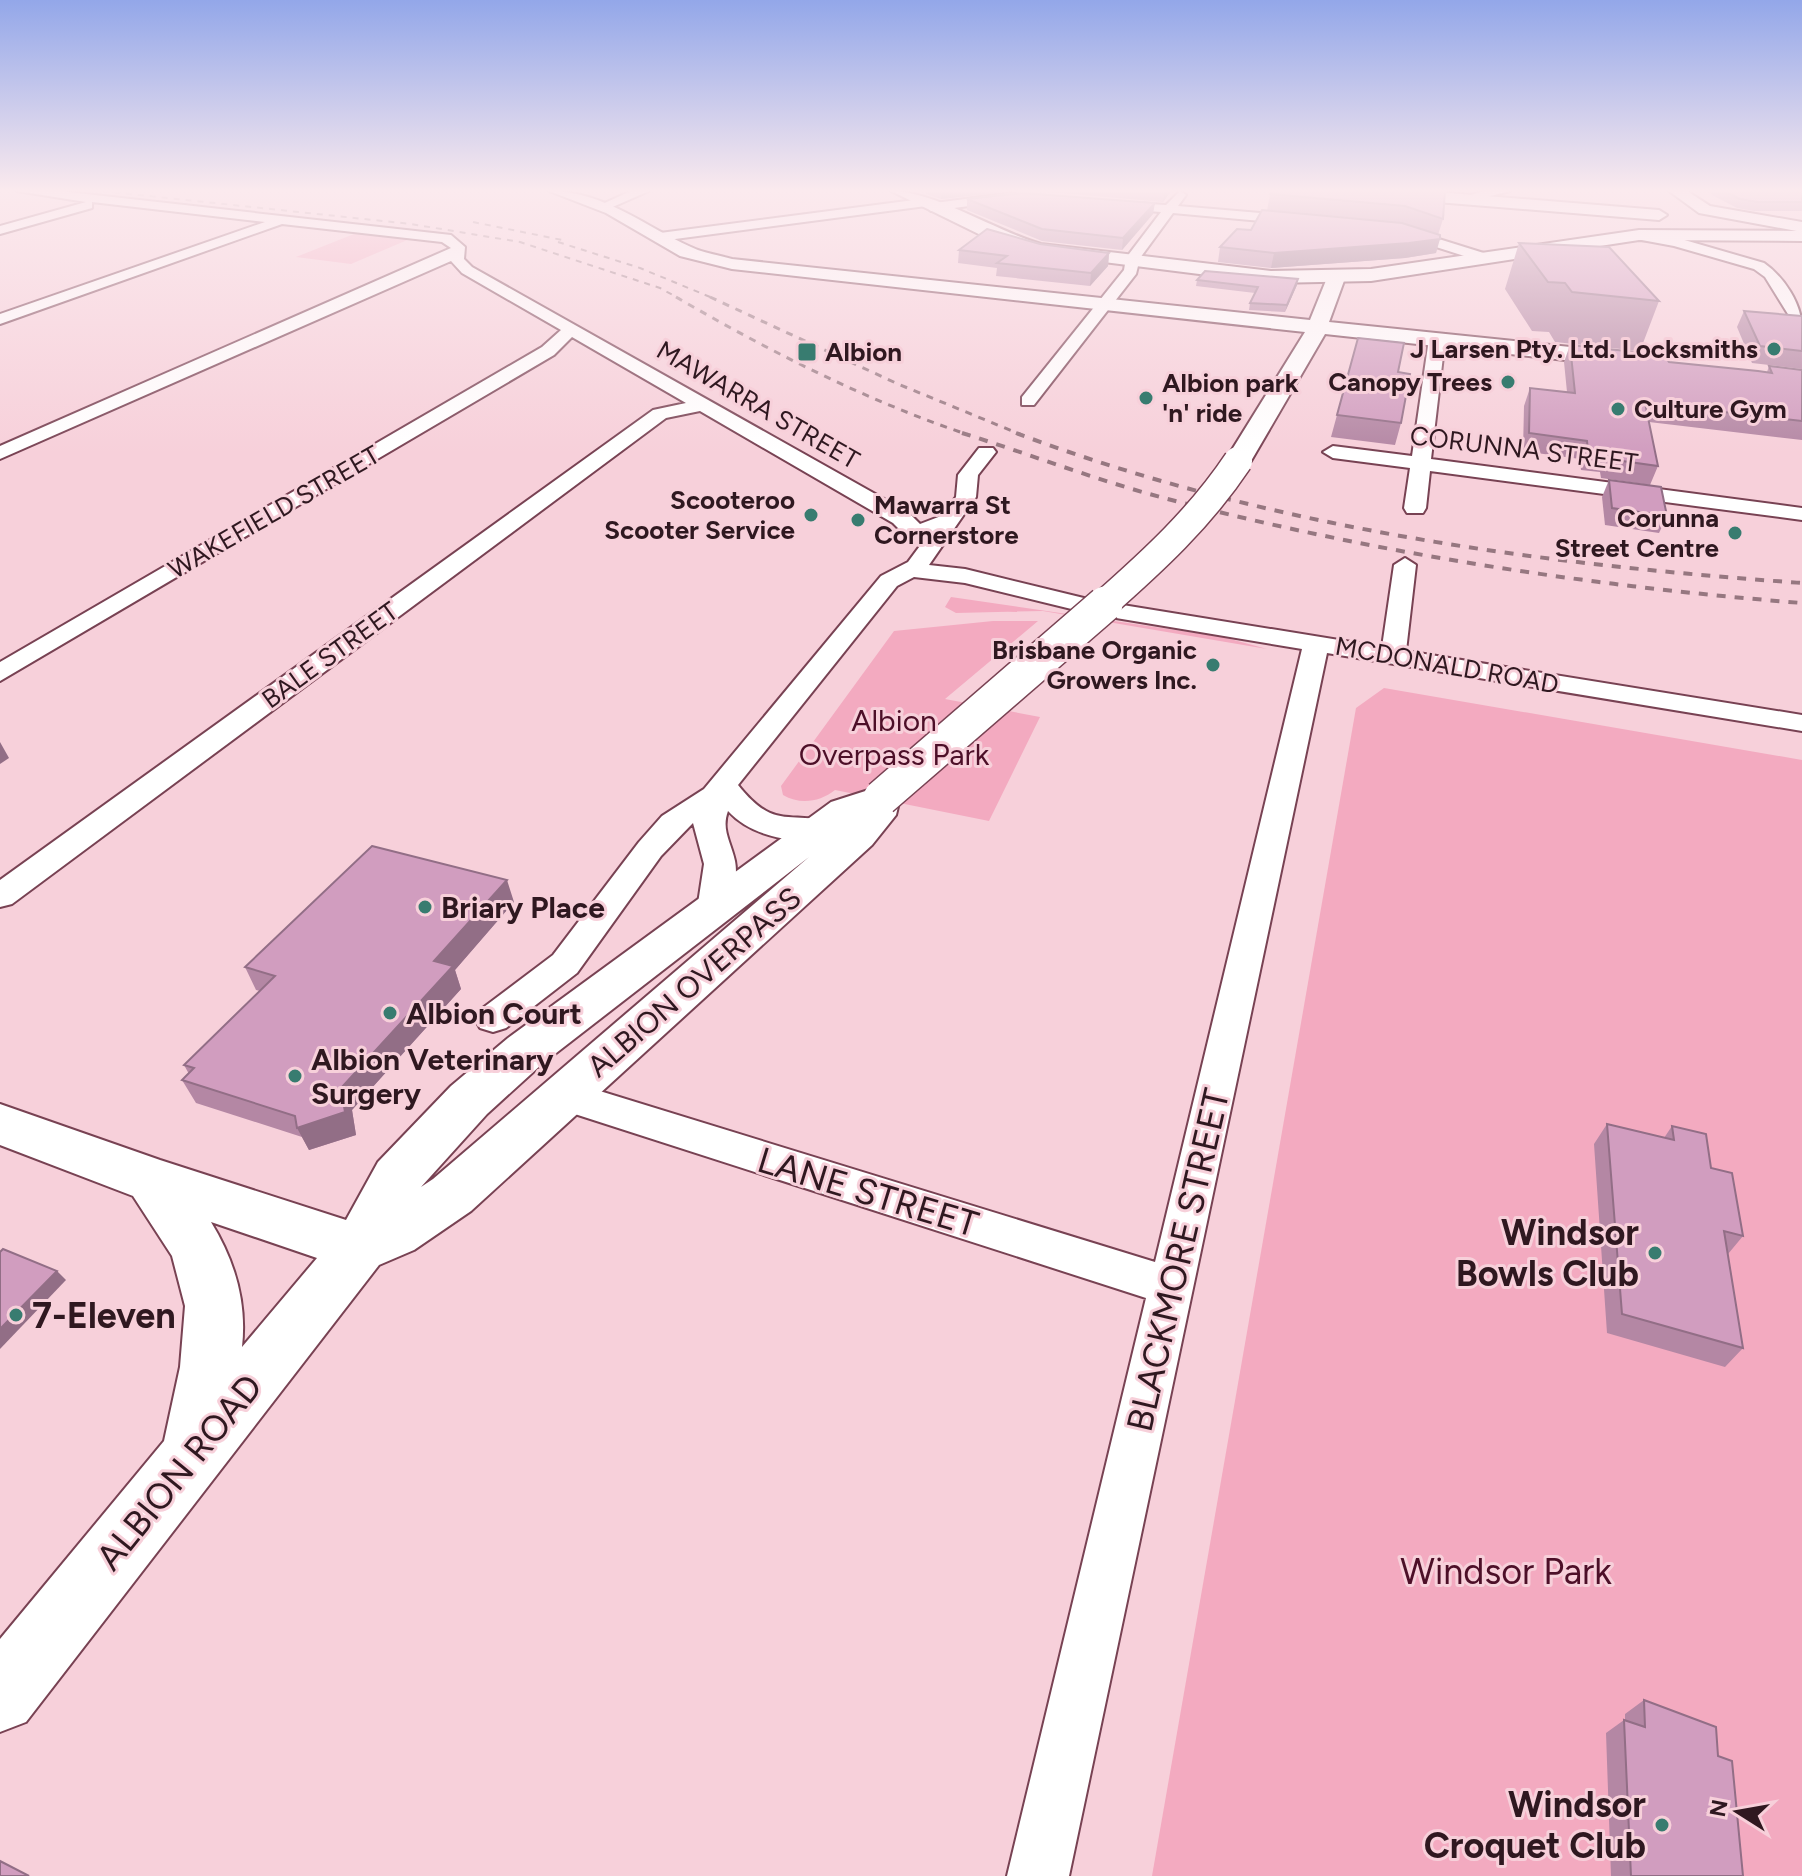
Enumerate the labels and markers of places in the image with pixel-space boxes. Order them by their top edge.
place label: J Larsen Pty. Ltd. Locksmiths [1410,333,1758,365]
place label: Albion [825,336,902,368]
marker: J Larsen Pty. Ltd. Locksmiths [1765,340,1783,358]
marker: Albion [796,341,818,363]
place label: Canopy Trees [1328,366,1492,398]
place label: Albion park 'n' ride [1162,367,1299,429]
marker: Canopy Trees [1499,373,1517,391]
marker: Albion park 'n' ride [1137,389,1155,407]
place label: Culture Gym [1634,393,1787,425]
marker: Culture Gym [1609,400,1627,418]
place label: Scooteroo Scooter Service [604,484,795,546]
place label: Mawarra St Cornerstore [874,489,1019,551]
place label: Corunna Street Centre [1555,502,1719,564]
marker: Scooteroo Scooter Service [802,506,820,524]
marker: Mawarra St Cornerstore [849,511,867,529]
marker: Corunna Street Centre [1726,524,1744,542]
place label: Brisbane Organic Growers Inc. [992,634,1197,696]
marker: Brisbane Organic Growers Inc. [1204,656,1222,674]
place label: Briary Place [441,889,605,926]
marker: Briary Place [416,898,434,916]
place label: Albion Court [406,995,582,1032]
marker: Albion Court [381,1004,399,1022]
place label: Albion Veterinary Surgery [311,1041,554,1112]
marker: Albion Veterinary Surgery [286,1067,304,1085]
place label: Windsor Bowls Club [1456,1211,1639,1295]
marker: Windsor Bowls Club [1646,1244,1664,1262]
place label: 7-Eleven [32,1294,176,1337]
marker: 7-Eleven [7,1306,25,1324]
place label: Windsor Croquet Club [1424,1783,1646,1867]
marker: Windsor Croquet Club [1653,1816,1671,1834]

